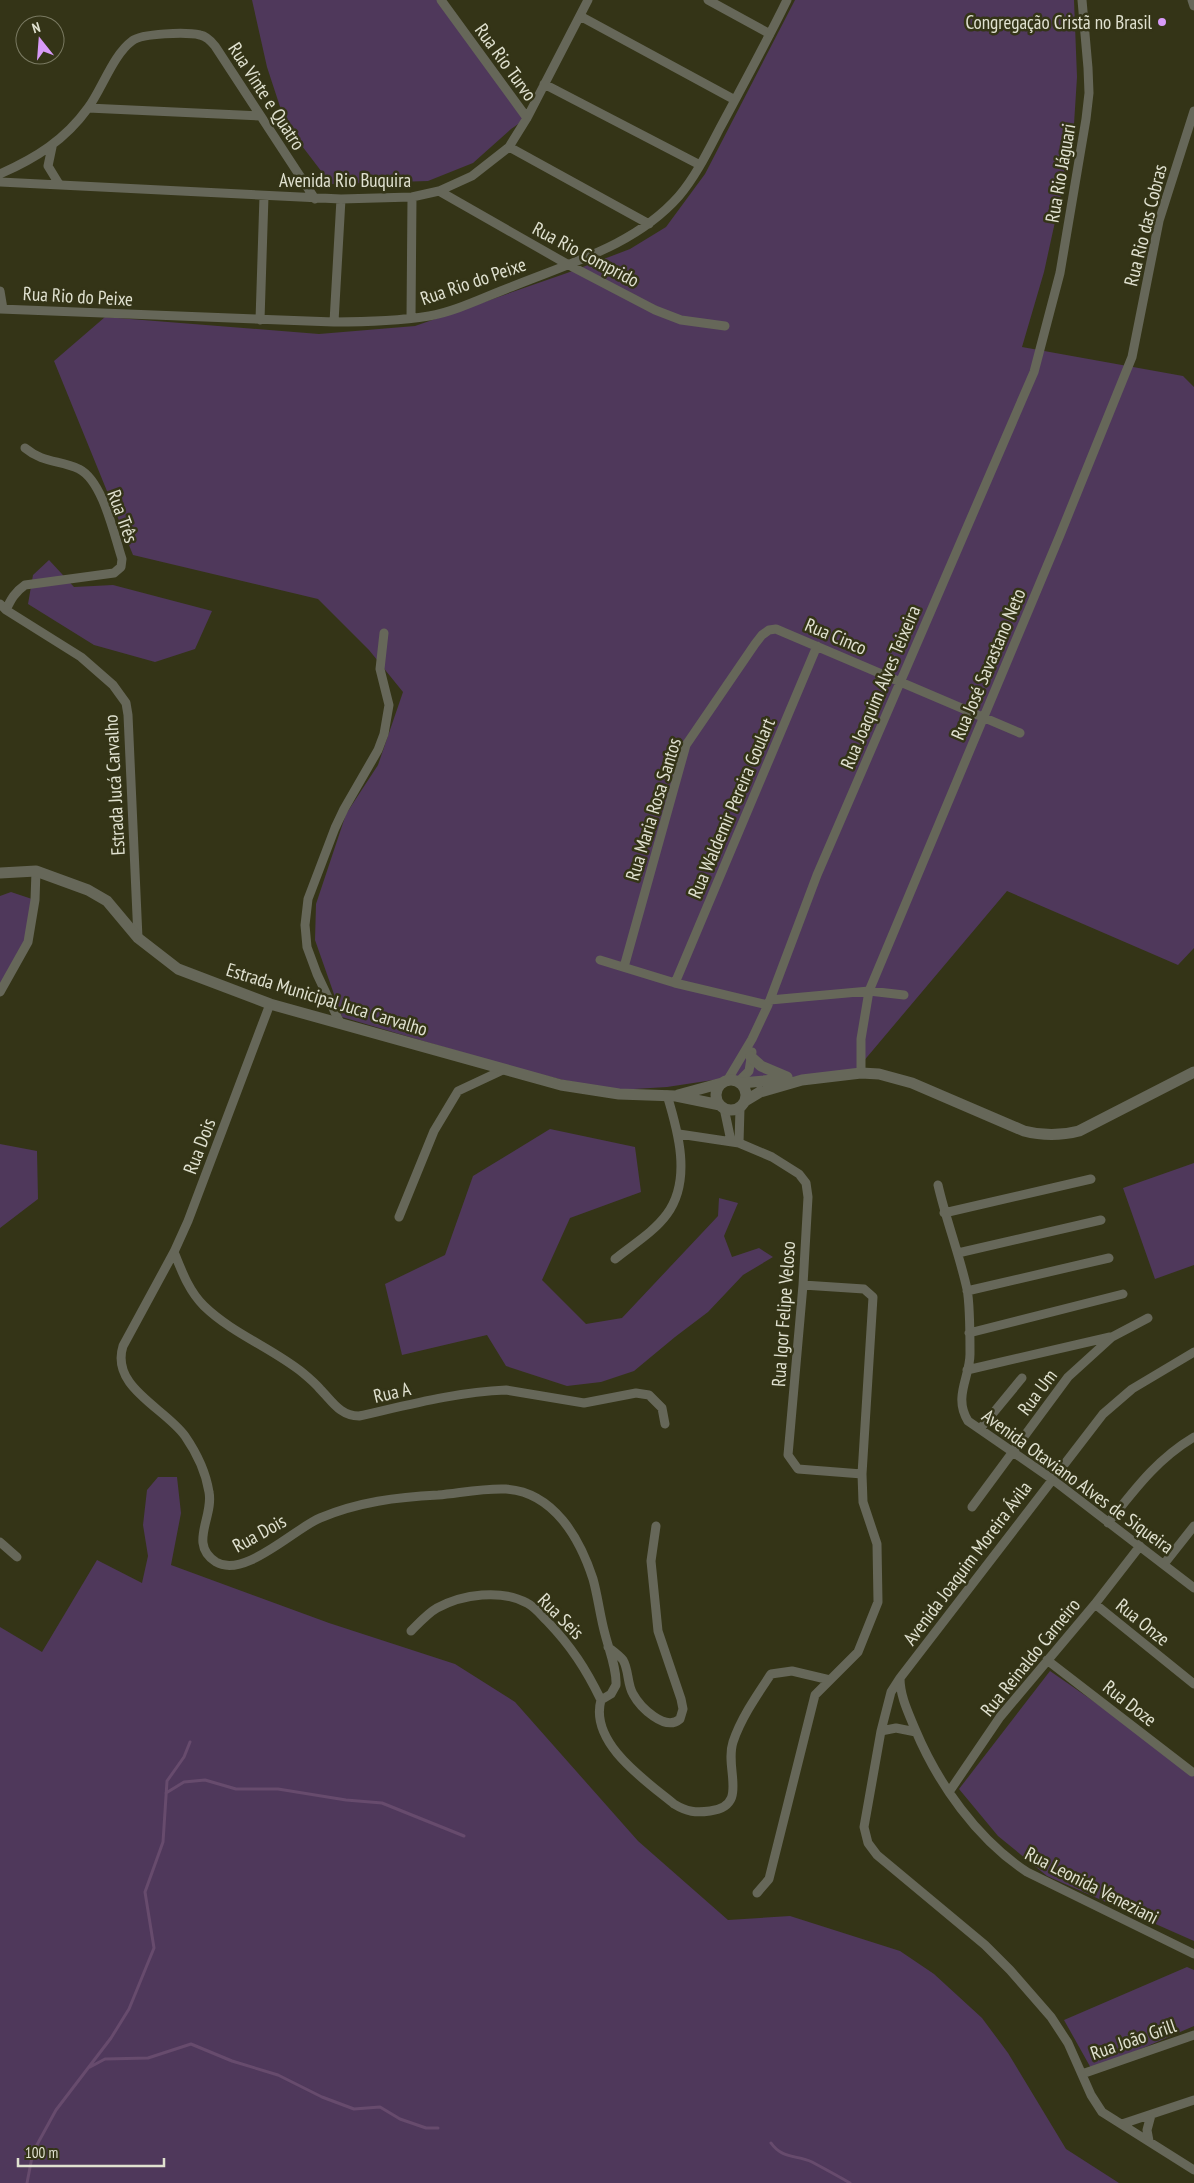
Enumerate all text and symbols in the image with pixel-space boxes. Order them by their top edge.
place label: Congregação Cristã no Brasil [965,10,1153,34]
north arrow [15,15,65,65]
marker: Congregação Cristã no Brasil [1156,16,1168,28]
text: N [30,18,42,37]
street label: Rua Rio Turvo [470,19,542,105]
street label: Rua Vinte e Quatro [223,38,311,154]
street label: Rua Rio Jáguari [1039,122,1081,224]
street label: Rua Rio das Cobras [1118,162,1172,288]
street label: Avenida Rio Buquira [279,168,411,192]
street label: Rua Rio Comprido [529,216,643,292]
street label: Rua Rio do Peixe [417,252,529,310]
street label: Rua Rio do Peixe [22,281,134,311]
street label: Rua Três [102,486,144,546]
street label: Rua José Savastano Neto [945,585,1031,743]
street label: Rua Joaquim Alves Teixeira [835,602,925,772]
street label: Rua Cinco [801,612,871,660]
street label: Estrada Jucá Carvalho [98,714,130,856]
street label: Rua Waldemir Pereira Goulart [682,714,780,902]
street label: Rua Maria Rosa Santos [620,735,686,883]
street label: Estrada Municipal Juca Carvalho [224,957,430,1041]
street label: Rua Dois [177,1115,221,1177]
street label: Rua Igor Felipe Veloso [766,1240,800,1388]
street label: Rua Um [1012,1364,1062,1420]
street label: Rua A [371,1376,413,1408]
street label: Avenida Otaviano Alves de Siqueira [977,1403,1179,1559]
street label: Avenida Joaquim Moreira Ávila [898,1476,1036,1650]
street label: Rua Dois [228,1509,290,1557]
street label: Rua Seis [533,1588,589,1644]
street label: Rua Reinaldo Carneiro [975,1593,1085,1721]
street label: Rua Onze [1111,1593,1175,1651]
street label: Rua Doze [1098,1675,1162,1731]
street label: Rua Leonida Veneziani [1021,1841,1163,1929]
street label: Rua João Grill [1087,2013,1180,2065]
scale bar [18,2136,164,2168]
text: 100 m [25,2143,58,2162]

